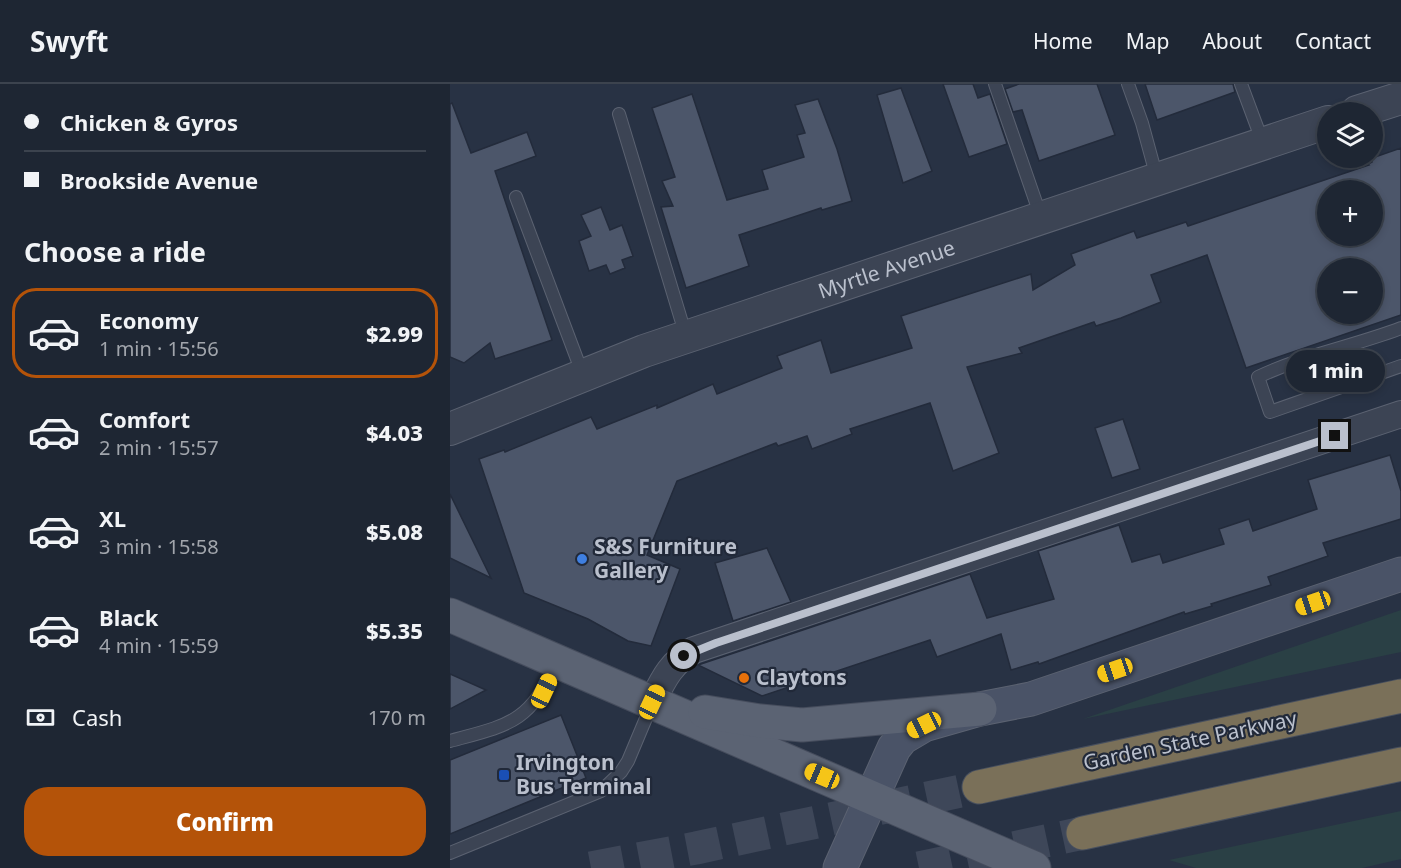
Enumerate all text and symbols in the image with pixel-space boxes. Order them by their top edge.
text: Swyft [30,22,108,60]
text: Home [1033,27,1093,55]
text: Map [1126,27,1169,55]
text: About [1202,27,1262,55]
text: Contact [1295,27,1371,55]
map controls [1317,102,1383,324]
button: layers [1317,102,1383,168]
text: Chicken & Gyros [60,107,238,137]
text: Brookside Avenue [60,165,258,195]
button: + [1317,180,1383,246]
text: Choose a ride [24,233,206,270]
street label: Myrtle Avenue [814,233,958,305]
button: − [1317,258,1383,324]
text: Economy [99,305,198,335]
icon: car [27,306,81,360]
text: $2.99 [366,318,423,348]
text: 1 min · 15:56 [99,335,219,362]
callout: 1 min [1286,349,1384,391]
text: 1 min [1308,357,1363,384]
text: Comfort [99,404,190,434]
icon: car [27,405,81,459]
text: $4.03 [366,417,423,447]
route end [1321,422,1348,449]
text: 2 min · 15:57 [99,434,219,461]
text: XL [99,503,126,533]
icon: car [27,504,81,558]
text: $5.08 [366,516,423,546]
place label: S&S Furniture Gallery [594,532,737,584]
text: 3 min · 15:58 [99,533,219,560]
marker: S&S Furniture Gallery [575,552,589,566]
car [1293,589,1333,617]
text: Black [99,602,158,632]
icon: car [27,603,81,657]
text: $5.35 [366,615,423,645]
text: 4 min · 15:59 [99,632,219,659]
route start [670,642,697,669]
car [1095,656,1135,684]
place label: Claytons [756,663,847,691]
car [528,671,560,711]
marker: Claytons [737,671,751,685]
car [636,682,668,722]
icon: cash [24,701,57,734]
text: Cash [72,702,122,732]
text: 170 m [368,704,426,731]
street label: Garden State Parkway [1080,704,1299,776]
car [904,709,944,741]
place label: Irvington Bus Terminal [516,748,651,800]
car [802,761,842,791]
marker: Irvington Bus Terminal [497,768,511,782]
button: Confirm [24,787,426,856]

